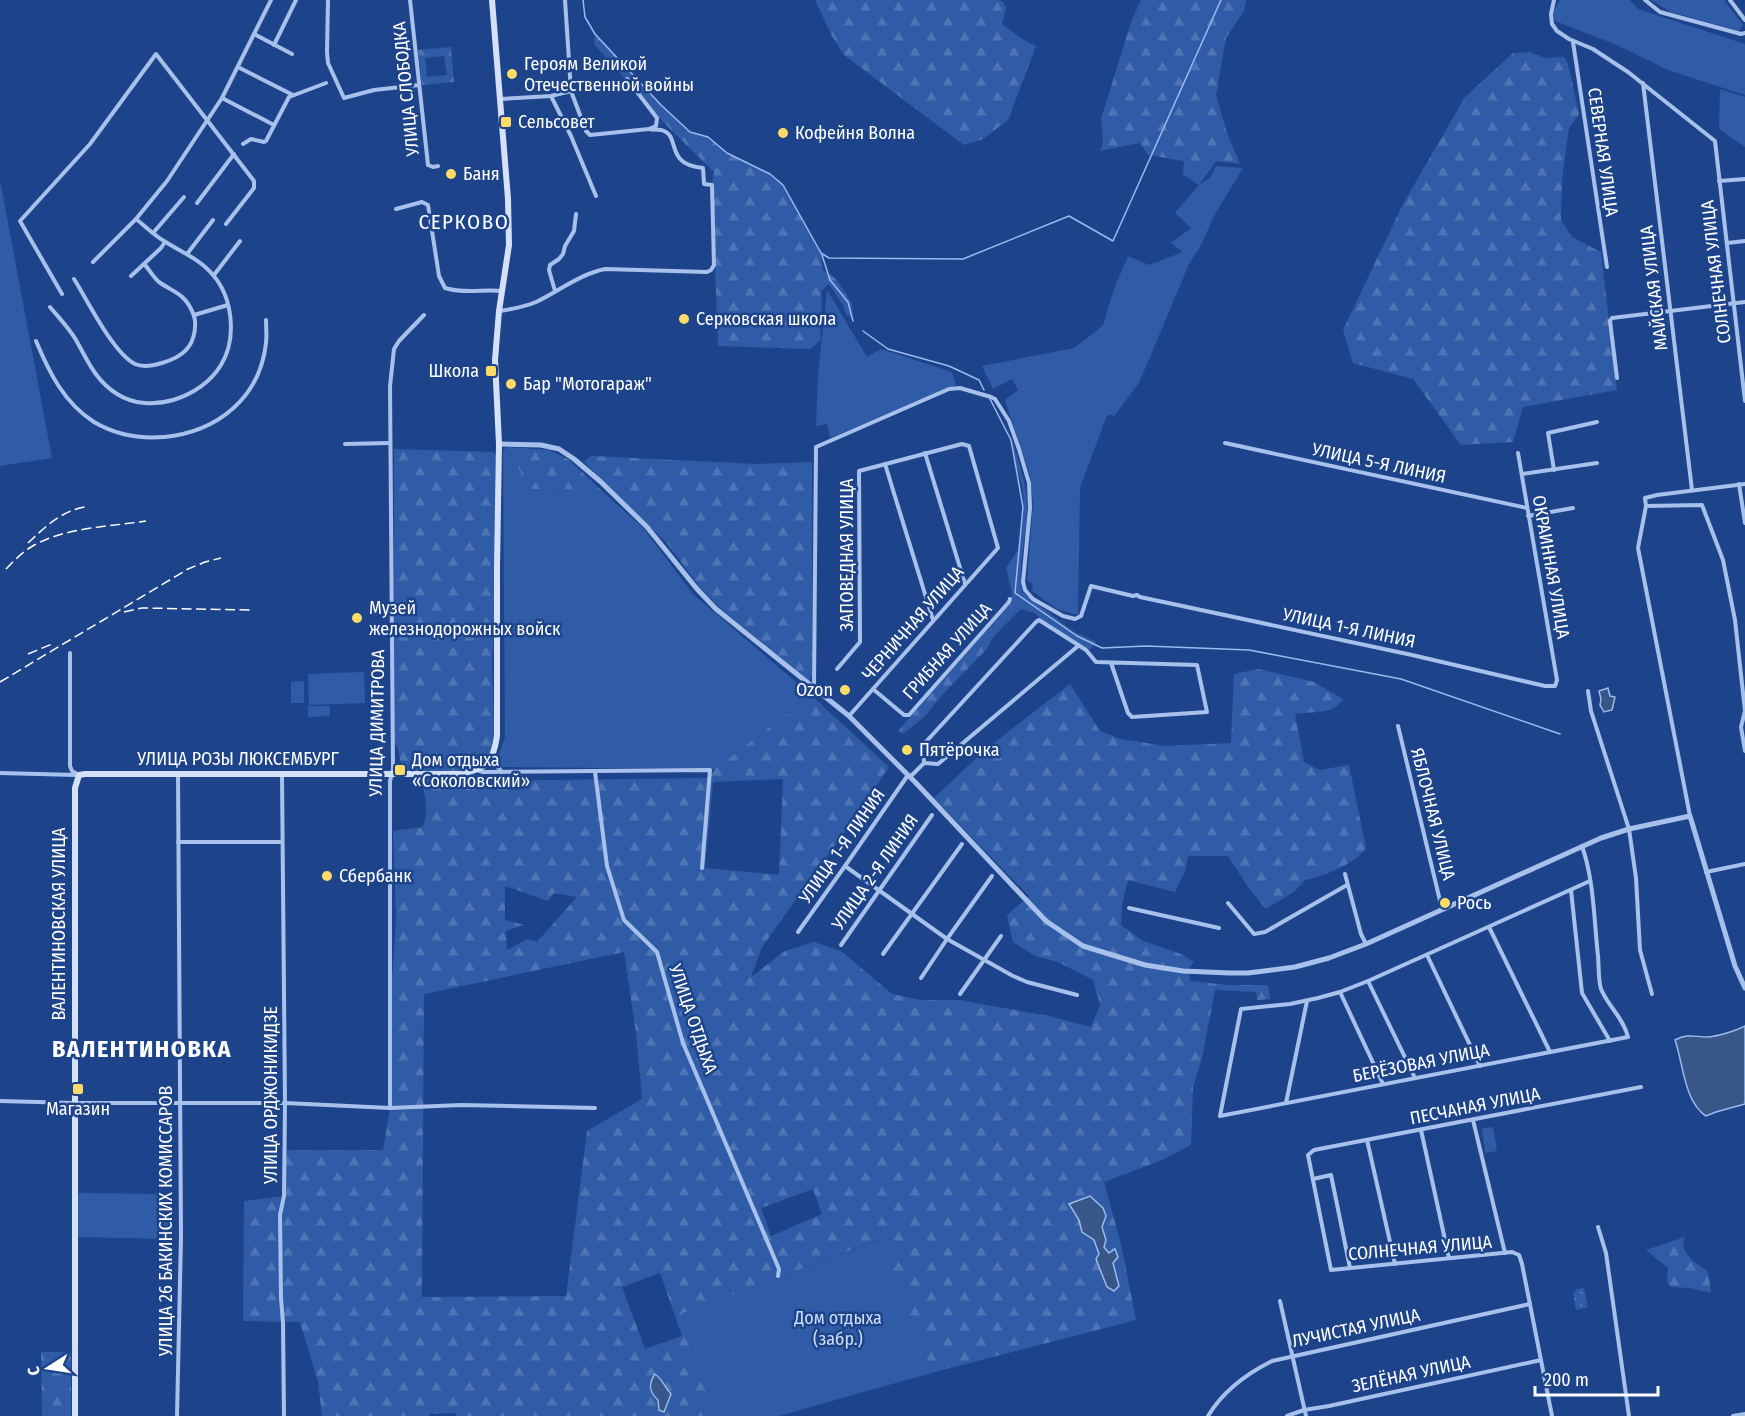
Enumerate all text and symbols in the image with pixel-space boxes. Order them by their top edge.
street label: УЛИЦА СЛОБОДКА [388,20,424,158]
place label: Героям Великой Отечественной войны [524,53,694,96]
marker: Героям Великой Отечественной войны [505,67,519,81]
street label: СЕВЕРНАЯ УЛИЦА [1583,86,1623,218]
place label: Сельсовет [518,111,595,133]
marker: Сельсовет [499,115,513,129]
place label: Кофейня Волна [795,122,915,144]
marker: Кофейня Волна [776,126,790,140]
place label: Баня [463,163,500,185]
marker: Баня [444,167,458,181]
street label: СОЛНЕЧНАЯ УЛИЦА [1696,199,1736,345]
district label: СЕРКОВО [419,209,509,235]
street label: МАЙСКАЯ УЛИЦА [1635,224,1673,352]
place label: Серковская школа [696,308,837,330]
marker: Серковская школа [677,312,691,326]
place label: Школа [429,360,479,382]
marker: Школа [484,364,498,378]
place label: Бар "Мотогараж" [523,373,652,395]
marker: Бар "Мотогараж" [504,377,518,391]
street label: УЛИЦА 5-Я ЛИНИЯ [1309,438,1448,488]
street label: ЗАПОВЕДНАЯ УЛИЦА [836,478,858,632]
street label: ОКРАИННАЯ УЛИЦА [1528,494,1575,641]
street label: ЧЕРНИЧНАЯ УЛИЦА [857,561,969,685]
place label: Музей железнодорожных войск [369,597,561,640]
street label: ГРИБНАЯ УЛИЦА [898,598,997,704]
street label: УЛИЦА 1-Я ЛИНИЯ [1280,603,1417,653]
marker: Музей железнодорожных войск [350,611,364,625]
street label: УЛИЦА ДИМИТРОВА [365,649,389,798]
place label: Ozon [796,679,833,701]
marker: Ozon [838,683,852,697]
place label: Пятёрочка [919,739,1000,761]
marker: Пятёрочка [900,743,914,757]
street label: ЯБЛОЧНАЯ УЛИЦА [1406,746,1460,883]
street label: УЛИЦА РОЗЫ ЛЮКСЕМБУРГ [136,748,339,770]
place label: Дом отдыха «Соколовский» [411,749,530,792]
marker: Дом отдыха «Соколовский» [393,763,407,777]
street label: УЛИЦА 1-Я ЛИНИЯ [794,784,890,908]
street label: УЛИЦА 2-Я ЛИНИЯ [826,810,923,935]
street label: ВАЛЕНТИНОВСКАЯ УЛИЦА [48,827,70,1021]
place label: Сбербанк [339,865,412,887]
marker: Сбербанк [320,869,334,883]
place label: Рось [1457,892,1491,914]
marker: Рось [1438,896,1452,910]
street label: УЛИЦА ОТДЫХА [664,960,722,1077]
street label: УЛИЦА ОРДЖОНИКИДЗЕ [260,1006,282,1185]
district label: ВАЛЕНТИНОВКА [52,1035,232,1063]
street label: БЕРЁЗОВАЯ УЛИЦА [1351,1039,1492,1087]
marker: Магазин [71,1082,85,1096]
street label: ПЕСЧАНАЯ УЛИЦА [1408,1083,1542,1129]
street label: УЛИЦА 26 БАКИНСКИХ КОМИССАРОВ [155,1086,177,1357]
place label: Магазин [46,1098,110,1120]
street label: СОЛНЕЧНАЯ УЛИЦА [1347,1231,1493,1265]
street label: ЛУЧИСТАЯ УЛИЦА [1290,1304,1423,1352]
park label: Дом отдыха (забр.) [793,1307,882,1350]
north arrow [18,1338,78,1398]
street label: ЗЕЛЁНАЯ УЛИЦА [1350,1351,1473,1397]
scale bar [1535,1359,1658,1397]
text: С [24,1364,44,1377]
text: 200 m [1544,1369,1589,1391]

